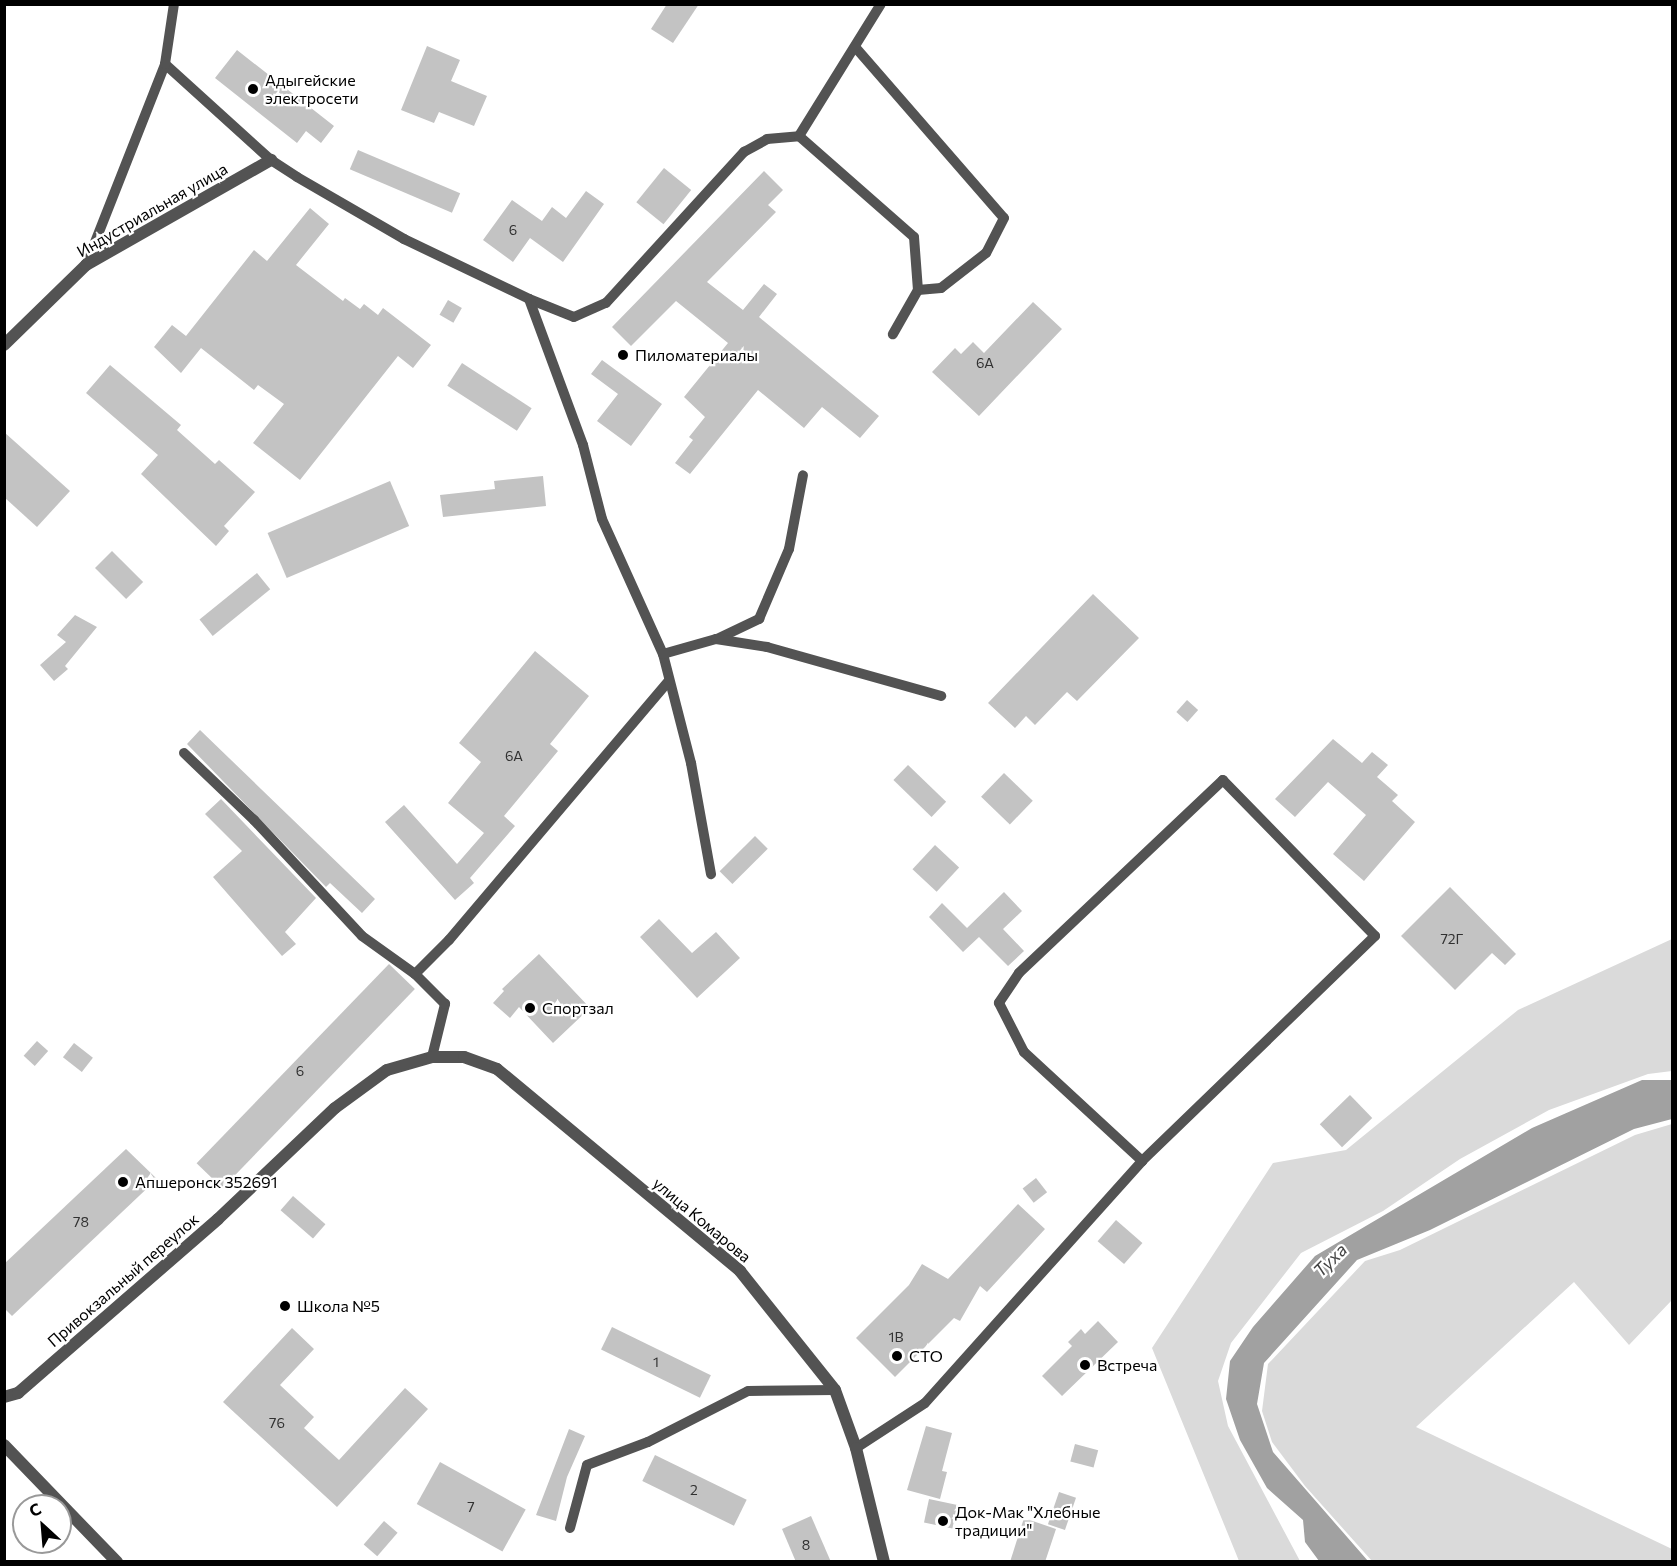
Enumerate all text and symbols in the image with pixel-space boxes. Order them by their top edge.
place label: Адыгейские электросети [265,70,359,108]
marker: Адыгейские электросети [246,82,260,96]
street label: Индустриальная улица [73,159,231,261]
house number: 6 [509,222,517,238]
place label: Пиломатериалы [635,345,758,365]
marker: Пиломатериалы [616,348,630,362]
house number: 6А [976,355,994,371]
house number: 6А [505,748,523,764]
house number: 72Г [1440,931,1464,947]
place label: Спортзал [542,998,614,1018]
marker: Спортзал [523,1001,537,1015]
house number: 6 [296,1063,304,1079]
place label: Апшеронск 352691 [135,1172,278,1192]
street label: улица Комарова [649,1173,755,1267]
marker: Апшеронск 352691 [116,1175,130,1189]
street label: Привокзальный переулок [44,1209,202,1351]
house number: 78 [73,1214,89,1230]
water label: Туха [1309,1239,1351,1281]
place label: Школа №5 [297,1296,380,1316]
marker: Школа №5 [278,1299,292,1313]
house number: 1В [888,1329,904,1345]
place label: СТО [909,1346,943,1366]
marker: СТО [890,1349,904,1363]
house number: 1 [653,1354,659,1370]
place label: Встреча [1097,1355,1157,1375]
marker: Встреча [1078,1358,1092,1372]
house number: 76 [269,1415,285,1431]
house number: 2 [690,1482,698,1498]
north arrow [12,1494,72,1554]
text: С [26,1498,44,1520]
house number: 7 [467,1499,475,1515]
place label: Док-Мак "Хлебные традиции" [955,1502,1100,1540]
marker: Док-Мак "Хлебные традиции" [936,1514,950,1528]
house number: 8 [802,1537,810,1553]

